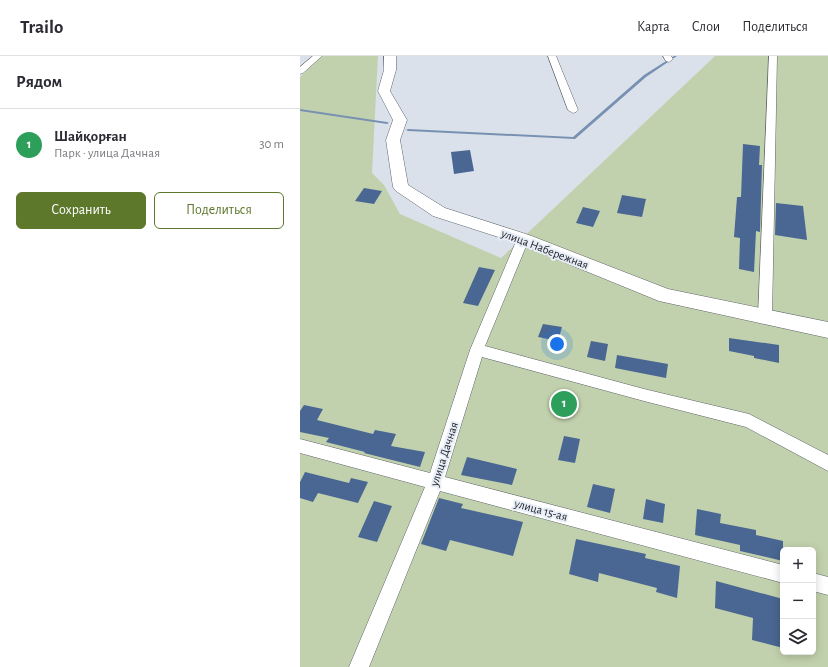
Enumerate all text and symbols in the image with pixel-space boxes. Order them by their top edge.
text: Trailo [20,18,63,37]
text: Карта [637,20,670,34]
text: Слои [692,20,720,34]
text: Поделиться [742,20,808,34]
text: Рядом [16,73,62,90]
text: Шайқорған [54,129,127,144]
text: 1 [27,138,31,151]
text: 30 m [259,138,284,151]
text: Парк · улица Дачная [54,147,160,160]
button: Сохранить [16,192,146,229]
button: Поделиться [154,192,284,229]
street label: улица Набережная [498,226,590,272]
your location [547,334,567,354]
pin: 1 [551,389,577,419]
street label: улица Дачная [428,420,461,489]
street label: улица 15-ая [512,497,569,524]
map controls [780,547,816,655]
button: + [780,547,816,583]
button: − [780,583,816,619]
button: layers [780,619,816,655]

